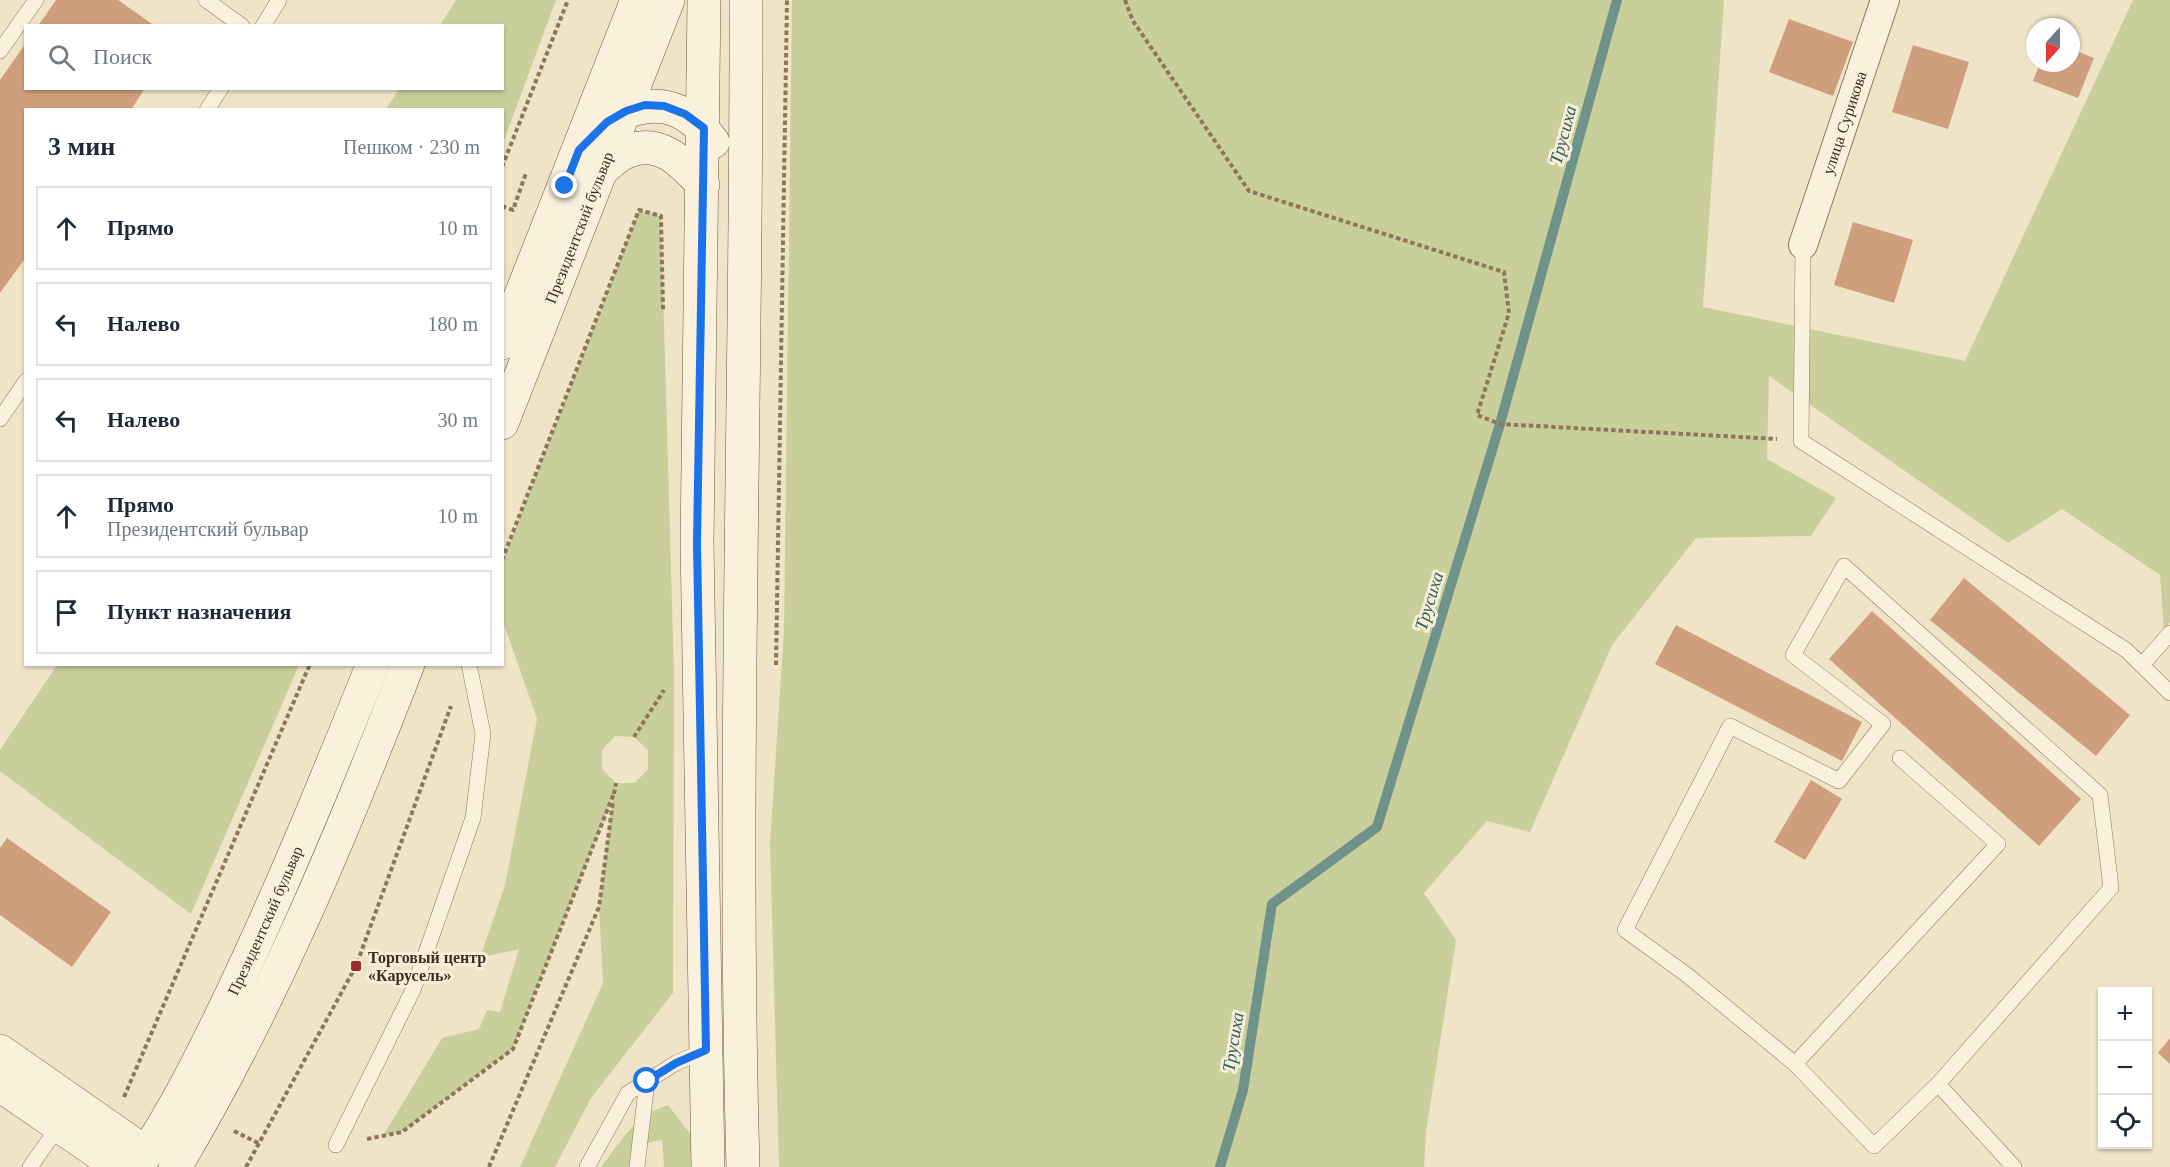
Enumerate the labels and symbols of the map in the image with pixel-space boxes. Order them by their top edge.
north arrow [2026,18,2080,72]
street label: улица Сурикова [1819,69,1869,177]
water label: Трусиха [1546,103,1580,167]
street label: Президентский бульвар [541,149,617,306]
route end [551,172,577,198]
water label: Трусиха [1411,569,1447,633]
street label: Президентский бульвар [224,844,306,998]
place label: Торговый центр «Карусель» [368,949,486,985]
marker: Торговый центр «Карусель» [349,959,363,973]
water label: Трусиха [1218,1011,1248,1073]
route start [633,1067,659,1093]

